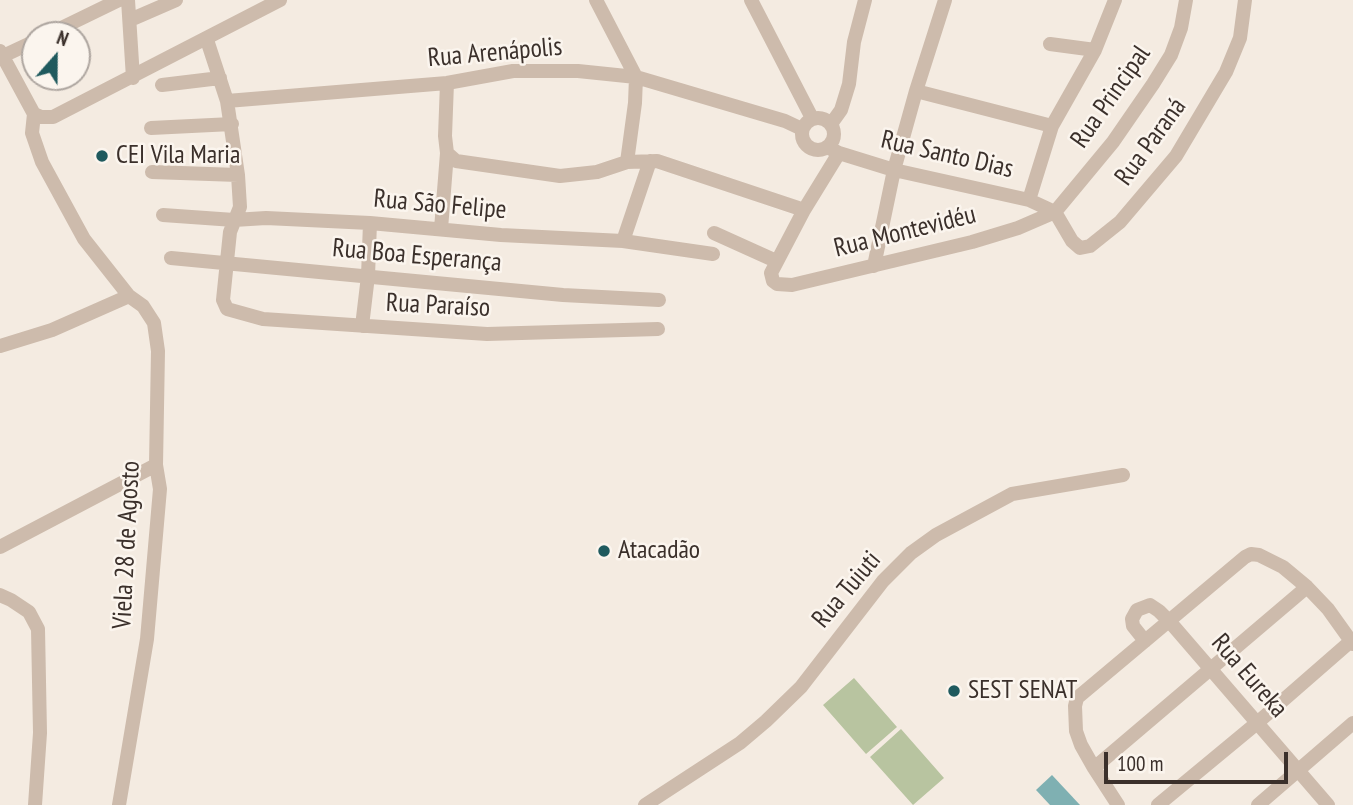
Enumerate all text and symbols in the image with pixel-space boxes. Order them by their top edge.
north arrow [21,21,91,91]
text: N [54,25,72,51]
street label: Rua Arenápolis [427,32,563,74]
street label: Rua Principal [1065,40,1157,154]
street label: Rua Paraná [1109,92,1193,192]
street label: Rua Santo Dias [878,125,1016,185]
place label: CEI Vila Maria [116,140,240,172]
marker: CEI Vila Maria [94,148,110,164]
street label: Rua São Felipe [372,184,508,226]
street label: Rua Montevidéu [831,199,979,265]
street label: Rua Boa Esperança [331,233,503,279]
street label: Rua Paraíso [385,288,491,324]
street label: Viela 28 de Agosto [107,460,147,630]
place label: Atacadão [618,535,700,567]
marker: Atacadão [596,543,612,559]
street label: Rua Tuiuti [806,545,888,635]
street label: Rua Eureka [1204,628,1294,724]
place label: SEST SENAT [968,675,1077,707]
marker: SEST SENAT [946,683,962,699]
scale bar [1108,738,1292,782]
text: 100 m [1117,750,1163,777]

